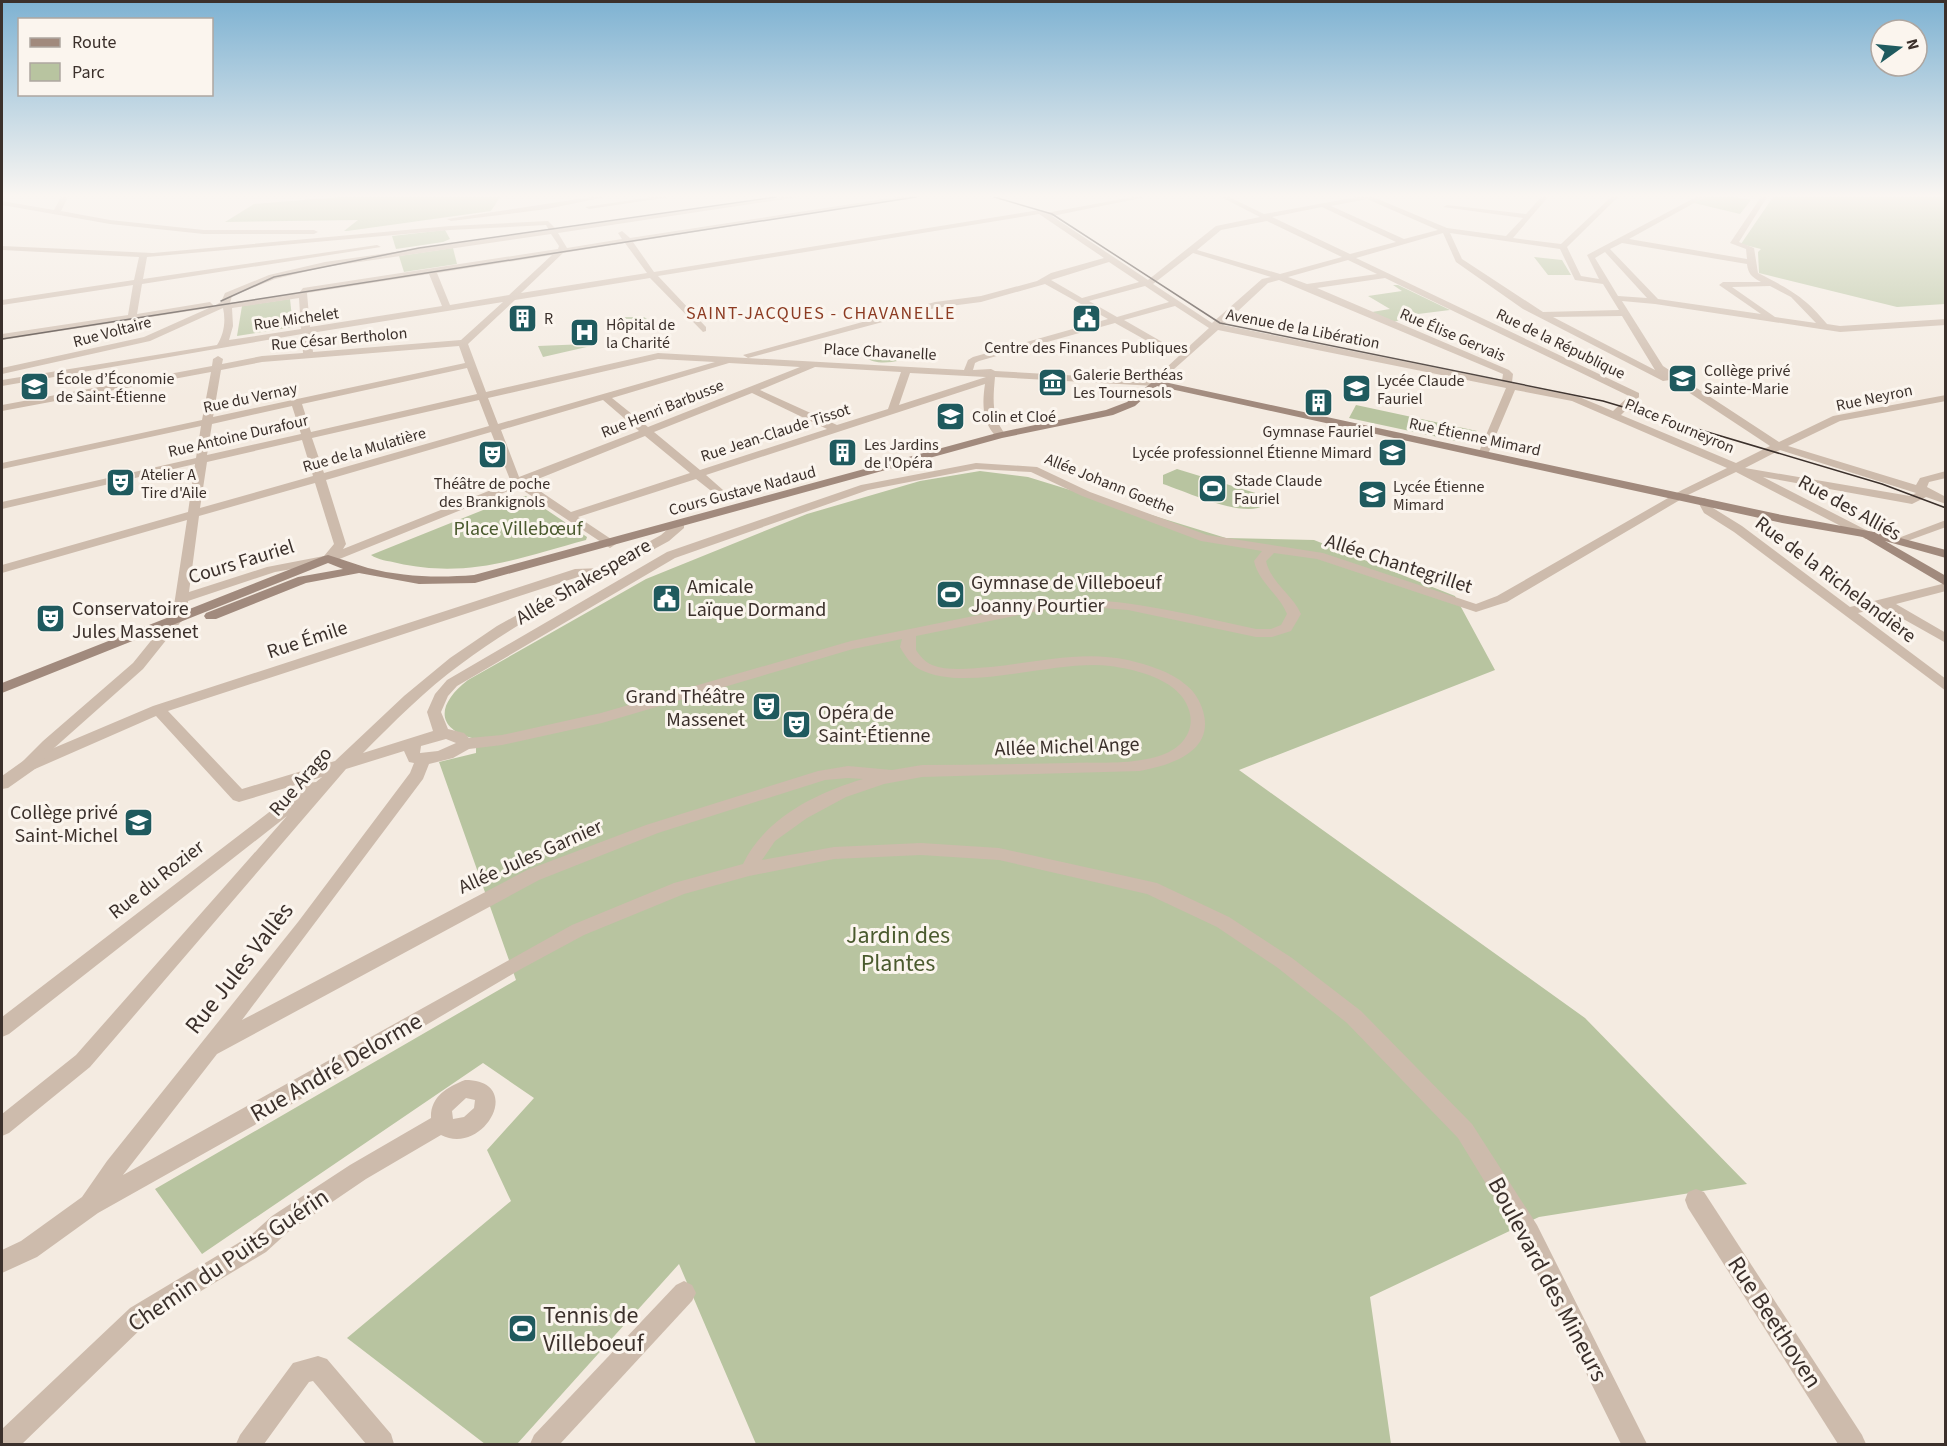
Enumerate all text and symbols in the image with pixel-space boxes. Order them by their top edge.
legend [18,18,213,96]
north arrow [1869,18,1929,78]
text: Route [72,30,116,55]
text: N [1901,36,1925,52]
text: Parc [72,60,105,85]
district label: SAINT-JACQUES - CHAVANELLE [686,301,956,326]
street label: Rue Michelet [252,302,341,336]
building icon: R [507,302,539,334]
public building icon: Centre des Finances Publiques [1070,303,1102,335]
street label: Avenue de la Libération [1224,303,1382,355]
street label: Rue Élise Gervais [1396,303,1509,367]
street label: Rue de la République [1492,303,1629,385]
place label: R [544,308,553,330]
street label: Rue Voltaire [71,311,154,353]
place label: Hôpital de la Charité [606,314,675,354]
hospital icon: Hôpital de la Charité [569,317,601,349]
street label: Rue César Bertholon [270,322,408,356]
place label: Centre des Finances Publiques [984,337,1188,359]
street label: Place Chavanelle [823,338,937,366]
place label: Collège privé Sainte-Marie [1704,360,1791,400]
school or university icon: Collège privé Sainte-Marie [1667,363,1699,395]
place label: Galerie Berthéas Les Tournesols [1073,364,1183,404]
museum icon: Galerie Berthéas Les Tournesols [1036,367,1068,399]
place label: École d’Économie de Saint-Étienne [56,368,175,408]
place label: Lycée Claude Fauriel [1377,370,1465,410]
school or university icon: École d’Économie de Saint-Étienne [19,371,51,403]
school or university icon: Lycée Claude Fauriel [1340,373,1372,405]
street label: Rue Henri Barbusse [598,374,727,444]
street label: Rue du Vernay [201,377,300,419]
street label: Rue Neyron [1834,379,1914,417]
building icon: Gymnase Fauriel [1302,387,1334,419]
street label: Place Fourneyron [1621,393,1738,459]
street label: Rue Jean-Claude Tissot [698,398,853,467]
school or university icon: Colin et Cloé [935,400,967,432]
place label: Colin et Cloé [972,406,1056,428]
street label: Rue Antoine Durafour [166,409,311,463]
street label: Rue Étienne Mimard [1407,412,1543,462]
place label: Gymnase Fauriel [1263,421,1373,443]
street label: Rue de la Mulatière [300,422,428,478]
place label: Les Jardins de l'Opéra [864,434,939,474]
school or university icon: Lycée professionnel Étienne Mimard [1377,436,1409,468]
building icon: Les Jardins de l'Opéra [827,437,859,469]
theatre icon: Théâtre de poche des Brankignols [476,439,508,471]
place label: Lycée professionnel Étienne Mimard [1132,442,1372,464]
street label: Allée Johann Goethe [1041,448,1178,520]
street label: Cours Gustave Nadaud [666,461,818,521]
place label: Atelier A Tire d'Aile [141,464,207,504]
theatre icon: Atelier A Tire d'Aile [104,467,136,499]
street label: Rue des Alliés [1793,468,1906,548]
place label: Stade Claude Fauriel [1234,470,1322,510]
place label: Théâtre de poche des Brankignols [434,473,550,513]
sports icon: Stade Claude Fauriel [1197,473,1229,505]
place label: Lycée Étienne Mimard [1393,476,1484,516]
school or university icon: Lycée Étienne Mimard [1356,479,1388,511]
street label: Rue de la Richelandière [1749,510,1922,650]
park label: Place Villebœuf [453,515,584,543]
street label: Allée Chantegrillet [1322,527,1476,601]
street label: Allée Shakespeare [511,532,656,632]
street label: Cours Fauriel [185,533,298,591]
place label: Gymnase de Villeboeuf Joanny Pourtier [971,569,1163,620]
place label: Amicale Laïque Dormand [687,573,826,624]
sports icon: Gymnase de Villeboeuf Joanny Pourtier [934,578,966,610]
public building icon: Amicale Laïque Dormand [650,582,682,614]
place label: Conservatoire Jules Massenet [72,595,199,646]
theatre icon: Conservatoire Jules Massenet [35,603,67,635]
street label: Rue Émile [263,614,351,666]
place label: Grand Théâtre Massenet [626,683,745,734]
theatre icon: Grand Théâtre Massenet [750,691,782,723]
place label: Opéra de Saint-Étienne [818,699,931,750]
theatre icon: Opéra de Saint-Étienne [781,708,813,740]
street label: Allée Michel Ange [994,730,1140,764]
street label: Rue Arago [263,741,339,823]
place label: Collège privé Saint-Michel [10,799,118,850]
school or university icon: Collège privé Saint-Michel [123,807,155,839]
street label: Allée Jules Garnier [454,813,607,901]
street label: Rue du Rozier [103,834,210,926]
street label: Rue Jules Vallès [177,895,302,1042]
park label: Jardin des Plantes [846,918,950,981]
street label: Rue André Delorme [244,1004,429,1131]
street label: Boulevard des Mineurs [1479,1171,1616,1388]
street label: Chemin du Puits Guérin [121,1180,336,1341]
street label: Rue Beethoven [1719,1249,1830,1395]
place label: Tennis de Villeboeuf [543,1298,645,1361]
sports icon: Tennis de Villeboeuf [506,1313,538,1345]

